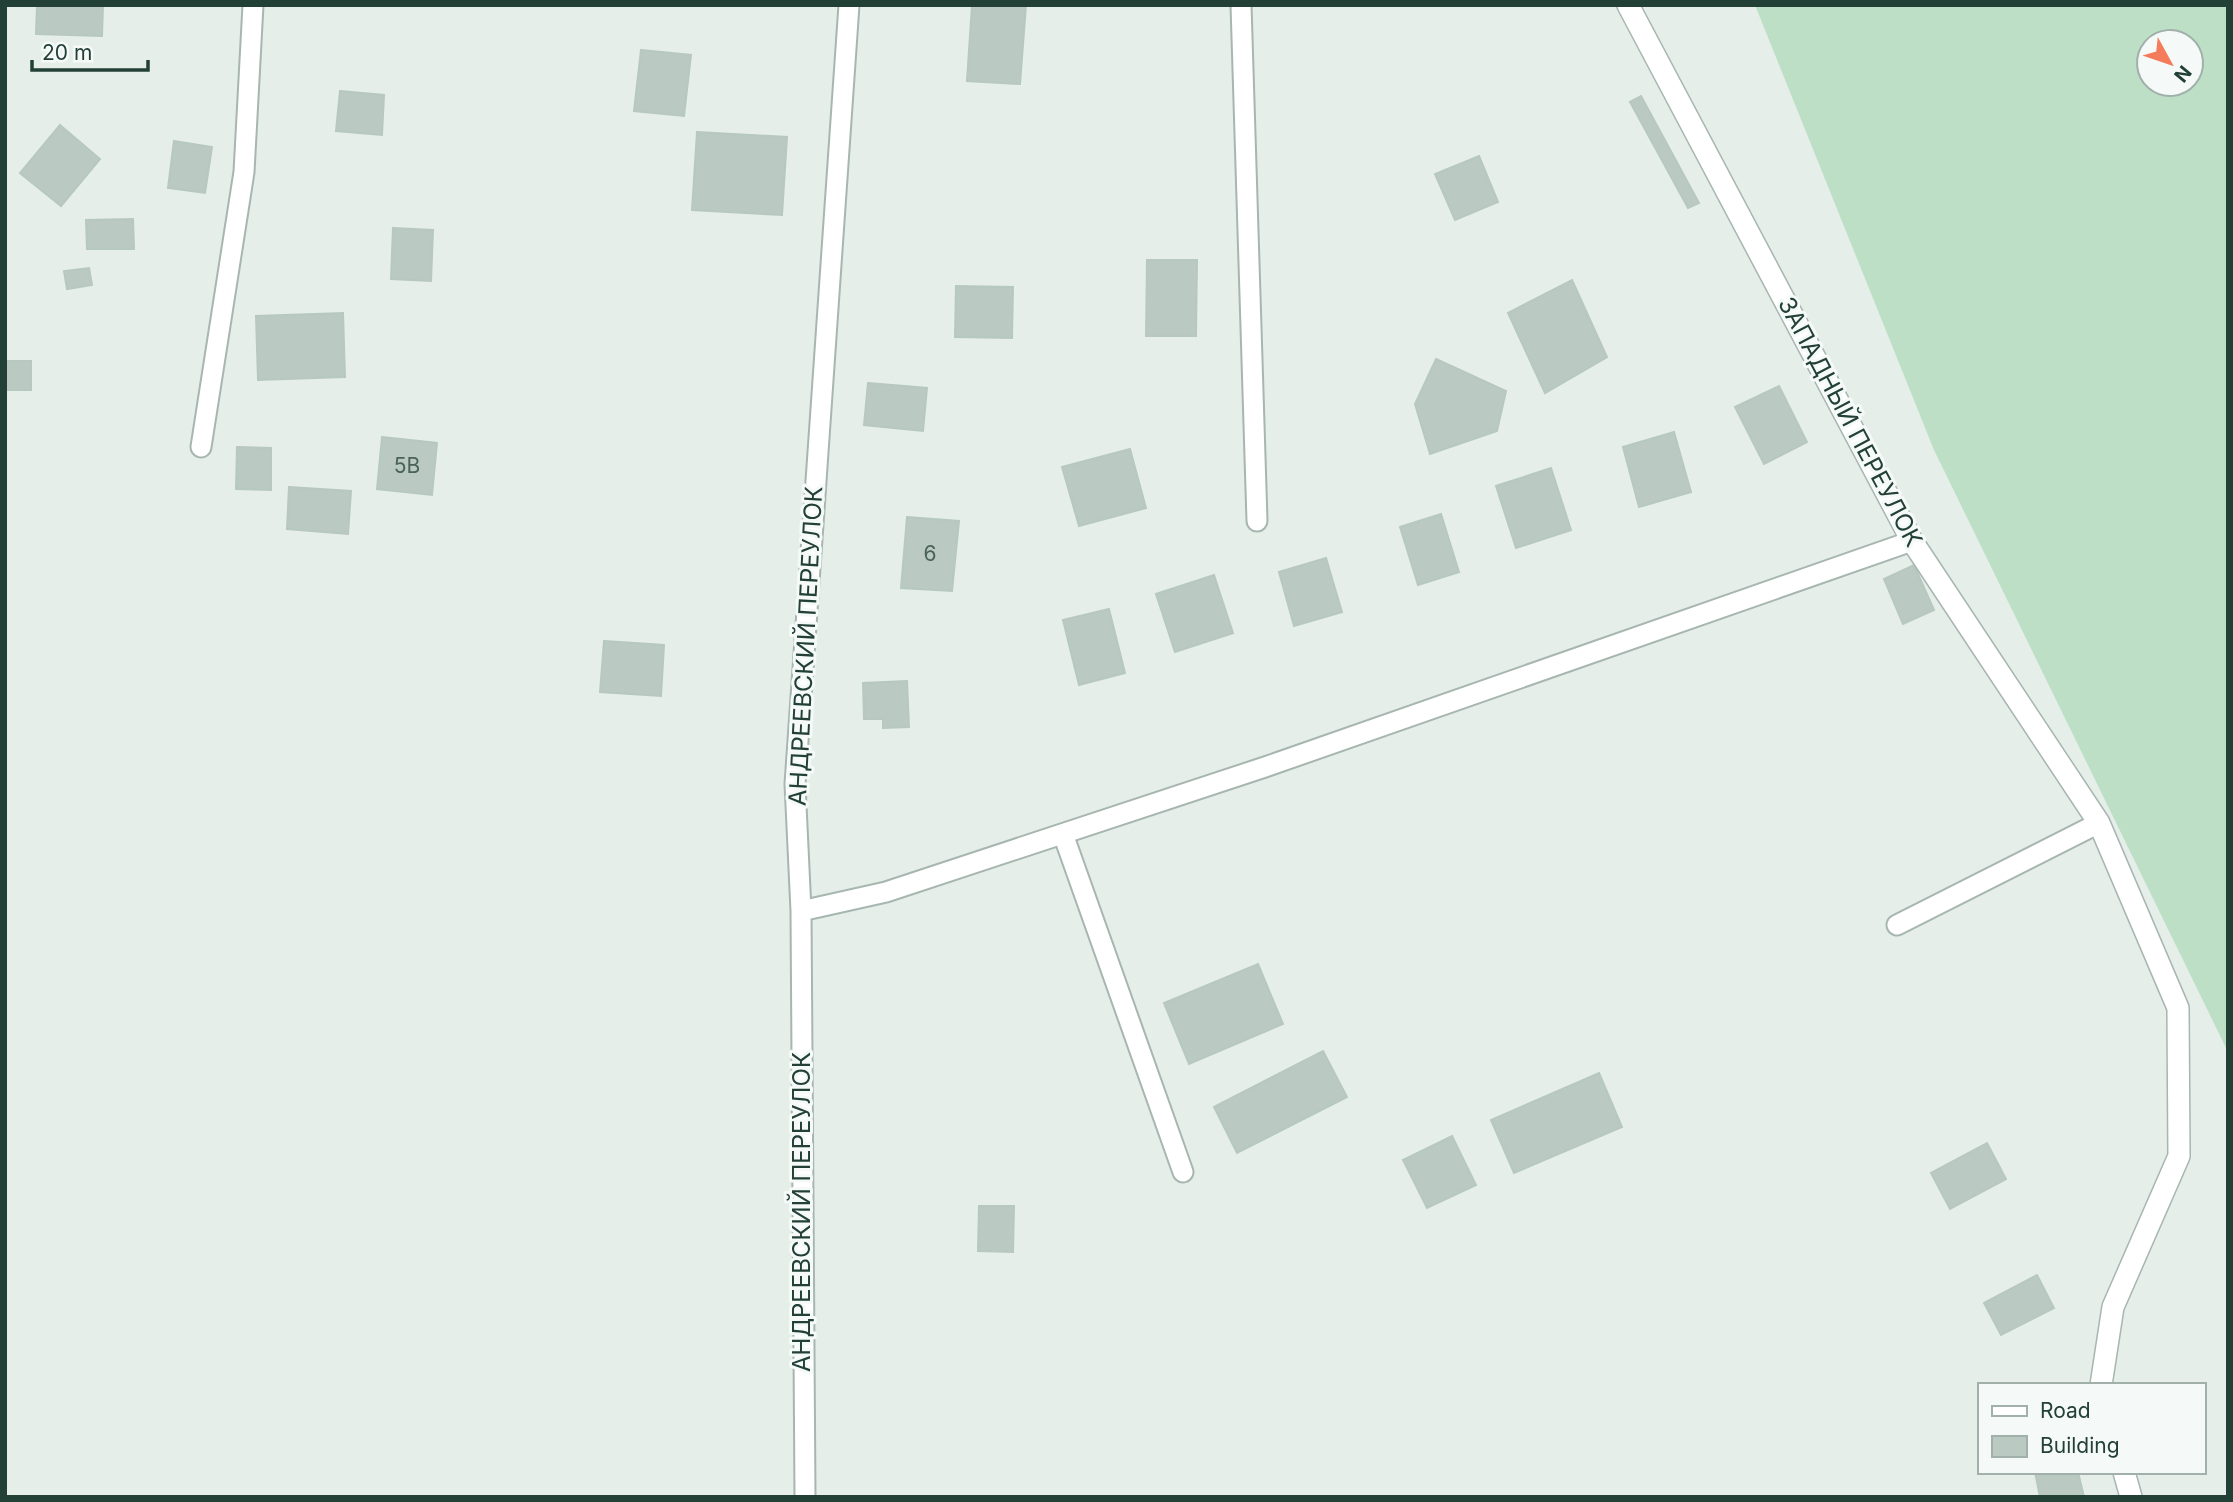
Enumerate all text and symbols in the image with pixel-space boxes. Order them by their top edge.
scale bar [32,28,147,72]
north arrow [2135,28,2205,98]
text: 20 m [42,40,92,65]
text: N [2169,61,2196,87]
street label: ЗАПАДНЫЙ ПЕРЕУЛОК [1772,291,1930,552]
house number: 5В [394,453,420,478]
street label: АНДРЕЕВСКИЙ ПЕРЕУЛОК [782,485,828,807]
house number: 6 [923,541,937,566]
street label: АНДРЕЕВСКИЙ ПЕРЕУЛОК [786,1052,816,1372]
legend [1978,1383,2205,1474]
text: Road [2040,1398,2091,1423]
text: Building [2040,1433,2120,1458]

